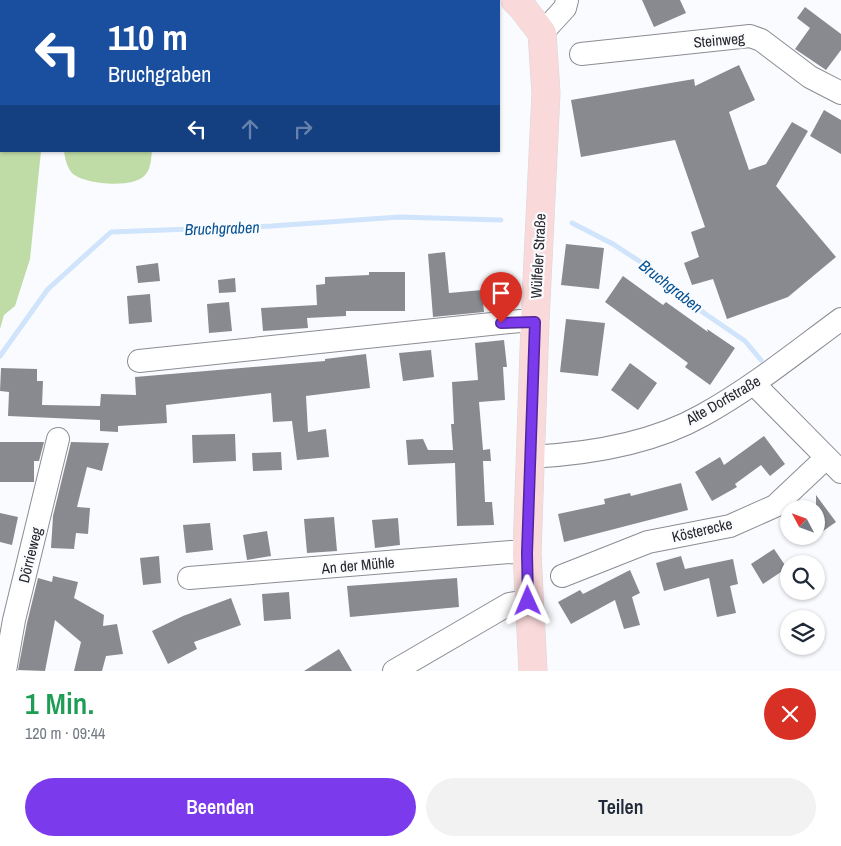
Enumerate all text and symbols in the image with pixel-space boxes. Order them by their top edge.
text: 110 m [108,14,188,61]
icon: left [25,20,90,85]
street label: Steinweg [693,27,746,53]
text: Bruchgraben [108,59,211,89]
icon: left [183,115,211,143]
icon: ahead [236,115,264,143]
icon: right [289,115,317,143]
street label: Wülfeler Straße [525,213,551,299]
water label: Bruchgraben [184,216,260,240]
water label: Bruchgraben [635,254,707,318]
pin [480,272,522,323]
icon: arrive [487,279,515,307]
street label: Alte Dorfstraße [681,370,764,430]
north arrow [780,500,825,545]
map controls [780,500,825,655]
street label: Kösterecke [670,513,734,547]
street label: Dörrieweg [13,525,47,585]
street label: An der Mühle [320,551,396,579]
button: search [780,555,825,600]
position arrow [501,574,553,626]
button: layers [780,610,825,655]
text: 1 Min. [25,683,94,723]
button: close [764,688,816,740]
text: 120 m · 09:44 [25,722,105,744]
button: Beenden [25,778,416,836]
button: Teilen [426,778,816,836]

